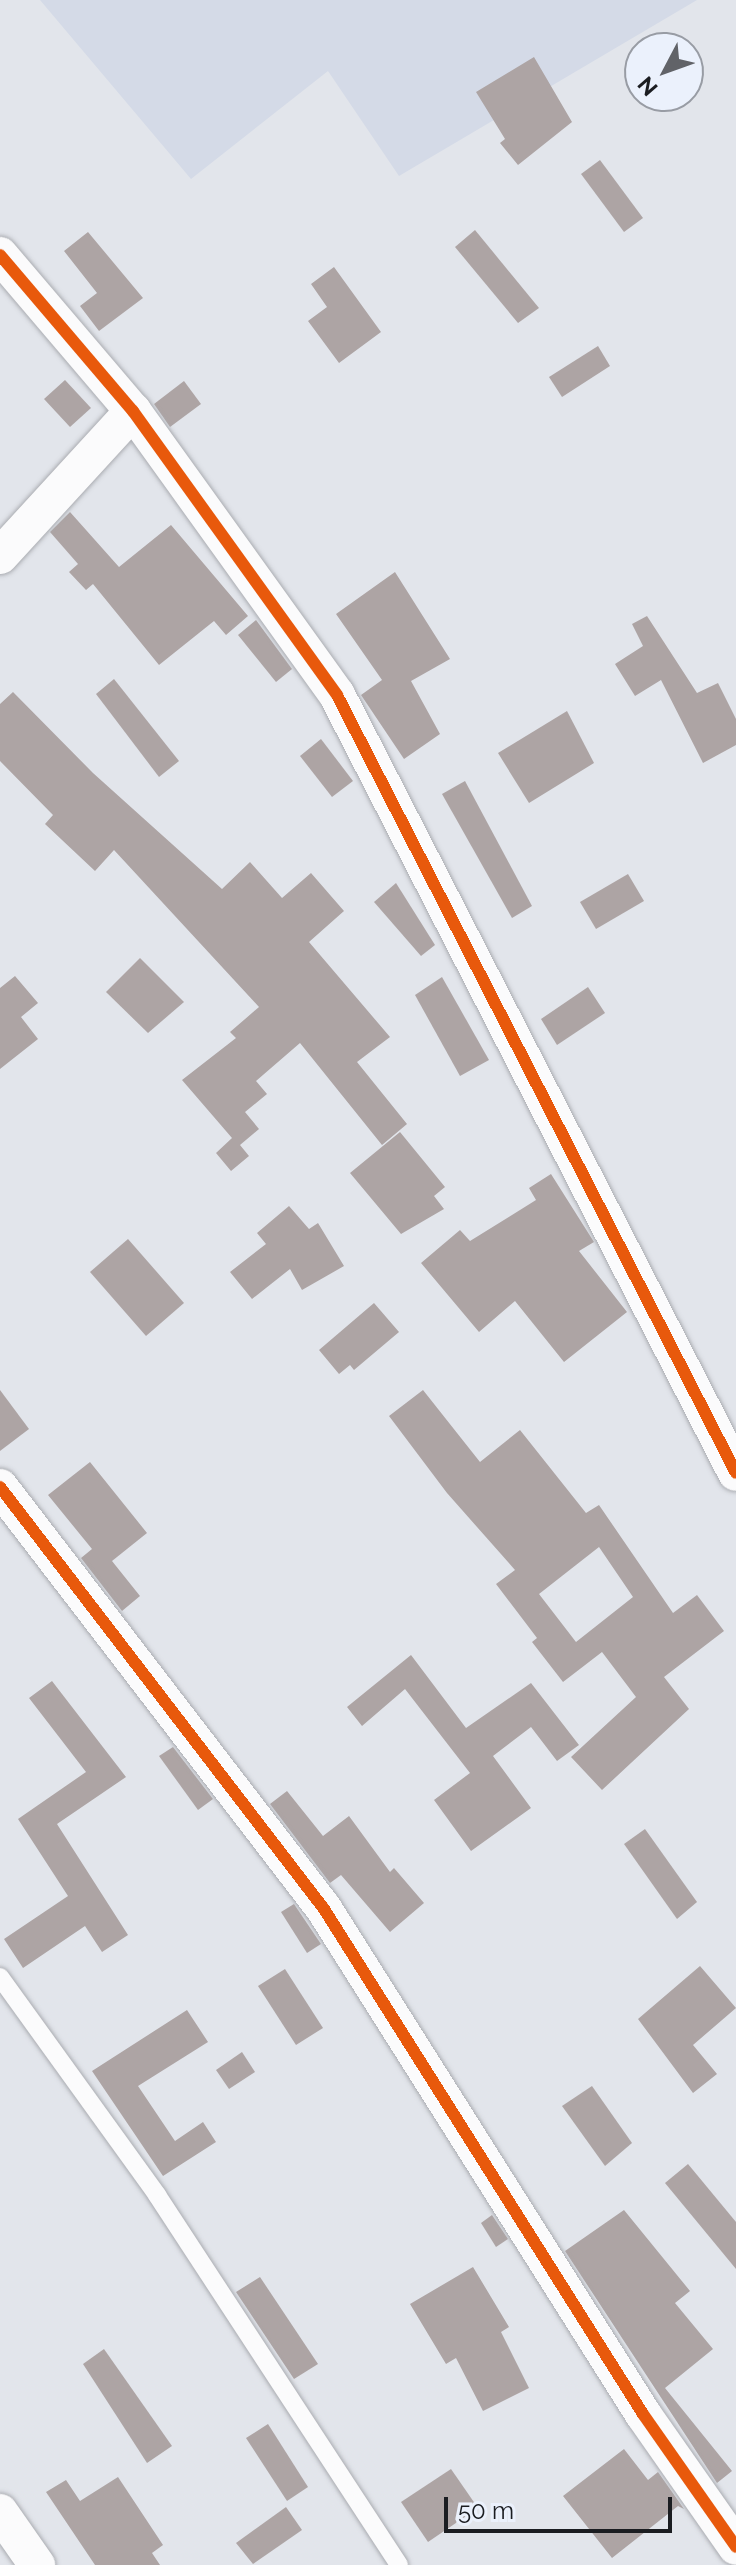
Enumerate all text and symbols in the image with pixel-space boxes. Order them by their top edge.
north arrow [624,32,704,112]
text: N [632,72,663,101]
scale bar [448,2481,676,2531]
text: 50 m [458,2496,514,2525]

